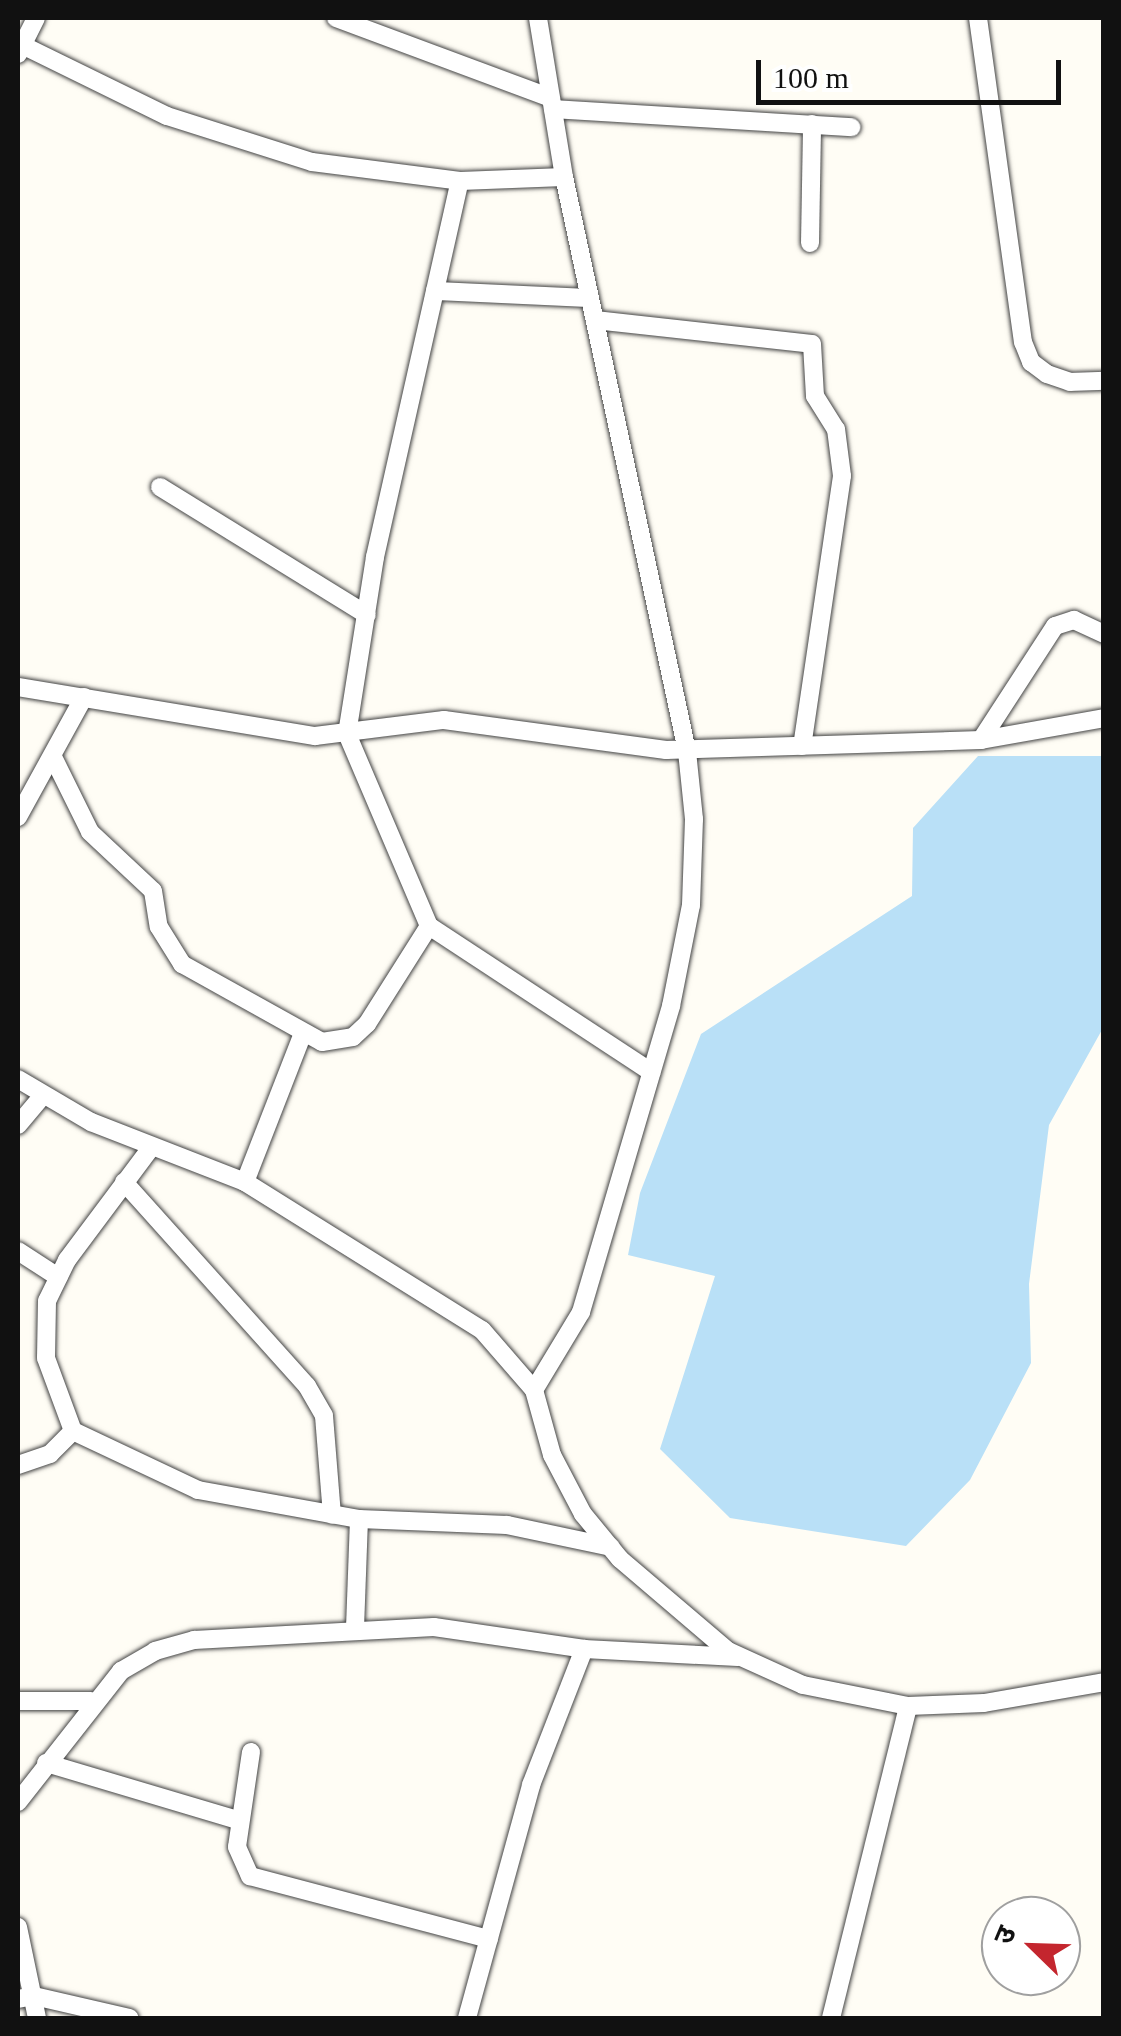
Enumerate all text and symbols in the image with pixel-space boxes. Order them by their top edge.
scale bar [761,40,1066,102]
text: 100 m [773,61,849,94]
north arrow [981,1896,1081,1996]
text: उ [987,1921,1022,1948]

